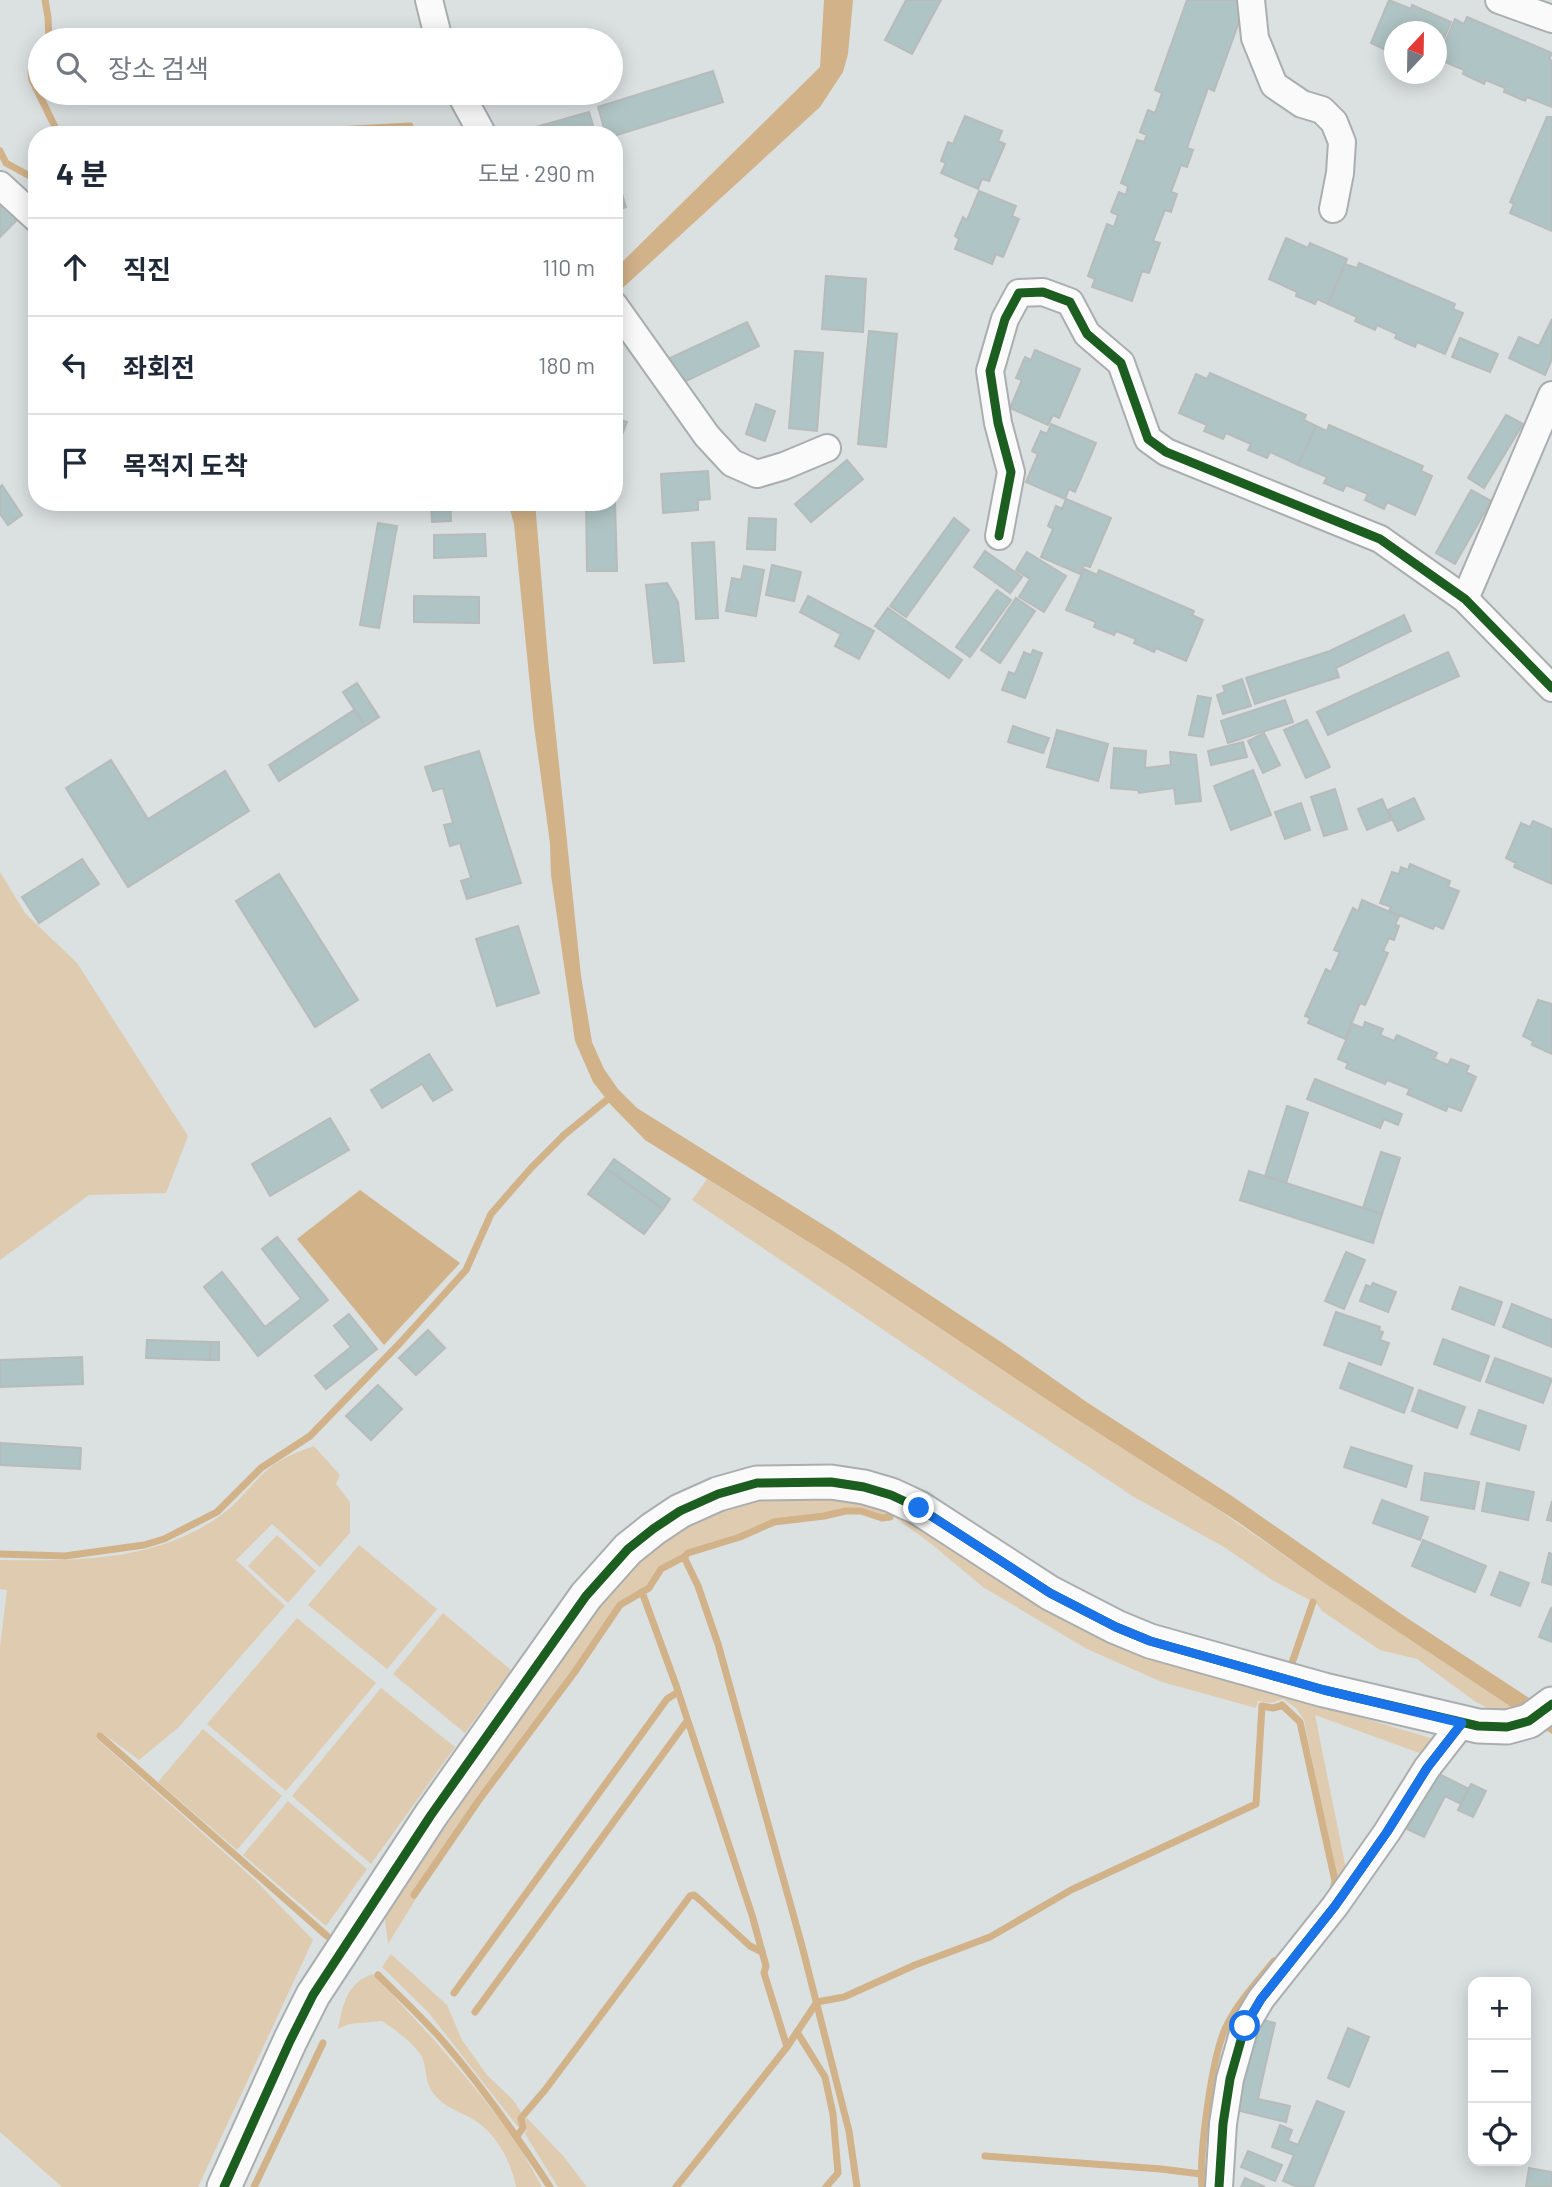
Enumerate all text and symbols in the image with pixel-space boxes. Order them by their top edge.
north arrow [1384,21,1447,84]
search box [28,28,623,105]
icon: search [52,48,90,86]
text: 장소 검색 [108,52,209,83]
text: 4 분 [56,155,108,191]
text: 도보 · 290 m [478,159,595,187]
icon: ahead [56,248,94,286]
text: 직진 [123,253,171,284]
text: 110 m [542,253,595,281]
icon: left [56,346,94,384]
text: 좌회전 [123,351,195,382]
text: 180 m [538,351,595,379]
icon: arrive [56,444,94,482]
text: 목적지 도착 [123,449,248,480]
route end [903,1492,934,1523]
map controls [1468,1977,1531,2166]
button: + [1468,1977,1531,2040]
route start [1229,2010,1260,2041]
button: − [1468,2040,1531,2103]
button: locate [1468,2103,1531,2166]

